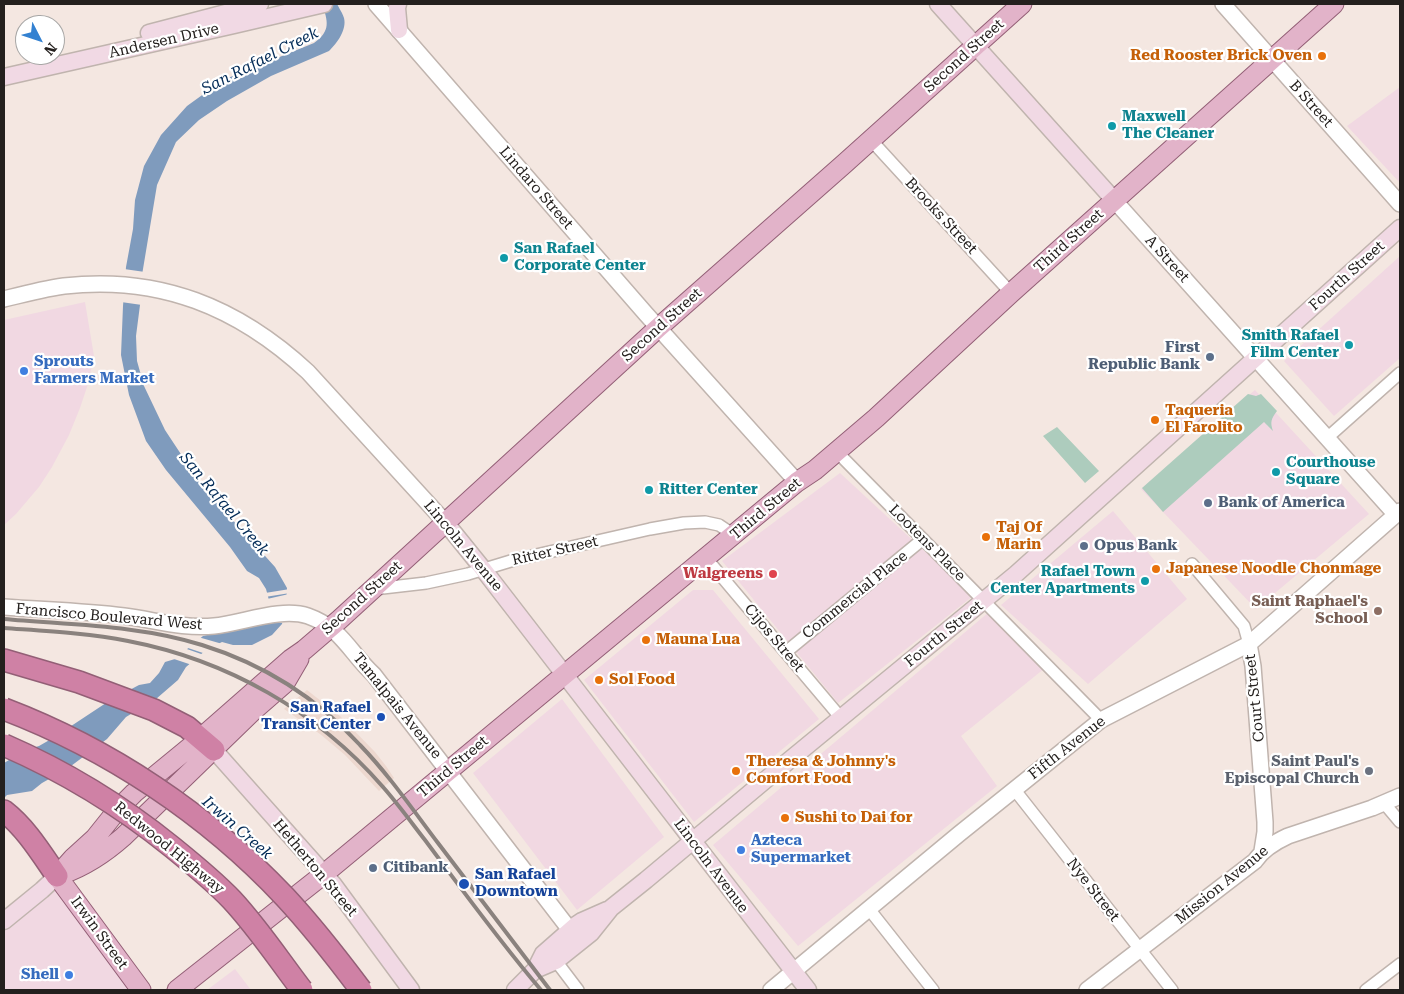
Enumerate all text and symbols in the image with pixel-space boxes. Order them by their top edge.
north arrow [15,15,65,65]
street label: Second Street [920,15,1008,97]
street label: Andersen Drive [107,20,221,62]
water label: San Rafael Creek [198,23,322,99]
text: N [41,40,60,59]
place label: Red Rooster Brick Oven [1130,47,1312,65]
marker: Red Rooster Brick Oven [1316,50,1328,62]
street label: B Street [1285,77,1337,131]
place label: Maxwell The Cleaner [1122,108,1214,143]
marker: Maxwell The Cleaner [1106,120,1118,132]
street label: Lindaro Street [495,143,577,233]
street label: Brooks Street [901,174,981,258]
street label: Third Street [1031,205,1107,277]
street label: A Street [1141,232,1193,286]
street label: Fourth Street [1306,237,1388,315]
place label: San Rafael Corporate Center [514,240,646,275]
marker: San Rafael Corporate Center [498,252,510,264]
street label: Second Street [618,284,706,366]
place label: Smith Rafael Film Center [1242,327,1339,362]
place label: First Republic Bank [1088,339,1200,374]
marker: Smith Rafael Film Center [1343,339,1355,351]
marker: First Republic Bank [1204,351,1216,363]
place label: Sprouts Farmers Market [34,353,154,388]
marker: Sprouts Farmers Market [18,365,30,377]
place label: Taqueria El Farolito [1165,402,1243,437]
marker: Taqueria El Farolito [1149,414,1161,426]
water label: San Rafael Creek [175,449,273,559]
place label: Courthouse Square [1286,454,1376,489]
marker: Courthouse Square [1270,466,1282,478]
street label: Third Street [727,474,805,544]
place label: Ritter Center [659,481,758,499]
marker: Ritter Center [643,484,655,496]
place label: Bank of America [1218,494,1345,512]
street label: Lincoln Avenue [420,497,506,595]
marker: Bank of America [1202,497,1214,509]
street label: Lootens Place [885,501,969,585]
place label: Taj Of Marin [996,519,1042,554]
marker: Taj Of Marin [980,531,992,543]
street label: Ritter Street [510,532,600,570]
place label: Opus Bank [1094,537,1178,555]
marker: Opus Bank [1078,540,1090,552]
street label: Commercial Place [799,547,911,643]
street label: Second Street [318,557,406,639]
place label: Japanese Noodle Chonmage [1166,560,1381,578]
place label: Rafael Town Center Apartments [990,563,1135,598]
marker: Japanese Noodle Chonmage [1150,563,1162,575]
place label: Walgreens [683,565,763,583]
marker: Walgreens [767,568,779,580]
marker: Rafael Town Center Apartments [1139,575,1151,587]
place label: Saint Raphael's School [1251,593,1368,628]
street label: Fourth Street [901,597,987,671]
street label: Francisco Boulevard West [15,600,203,634]
street label: Cijos Street [740,600,808,676]
marker: Saint Raphael's School [1372,605,1384,617]
place label: Mauna Lua [656,631,740,649]
marker: Mauna Lua [640,634,652,646]
street label: Tamalpais Avenue [349,649,445,763]
street label: Court Street [1241,653,1269,743]
place label: Sol Food [609,671,675,689]
marker: Sol Food [593,674,605,686]
place label: San Rafael Transit Center [261,699,371,734]
marker: San Rafael Transit Center [375,711,387,723]
street label: Fifth Avenue [1025,712,1109,784]
street label: Third Street [414,732,492,802]
place label: Theresa & Johnny's Comfort Food [746,753,896,788]
place label: Saint Paul's Episcopal Church [1225,753,1359,788]
marker: Theresa & Johnny's Comfort Food [730,765,742,777]
marker: Saint Paul's Episcopal Church [1363,765,1375,777]
water label: Irwin Creek [198,792,276,864]
street label: Redwood Highway [110,798,228,898]
place label: Sushi to Dai for [795,809,913,827]
marker: Sushi to Dai for [779,812,791,824]
street label: Lincoln Avenue [670,815,752,917]
street label: Hetherton Street [269,816,361,920]
place label: Azteca Supermarket [751,832,851,867]
street label: Mission Avenue [1172,842,1272,928]
marker: Azteca Supermarket [735,844,747,856]
street label: Nye Street [1063,855,1123,925]
place label: Citibank [383,859,449,877]
marker: Citibank [367,862,379,874]
place label: San Rafael Downtown [475,866,558,901]
marker: San Rafael Downtown [457,877,471,891]
street label: Irwin Street [67,893,131,973]
place label: Shell [21,966,59,984]
marker: Shell [63,969,75,981]

